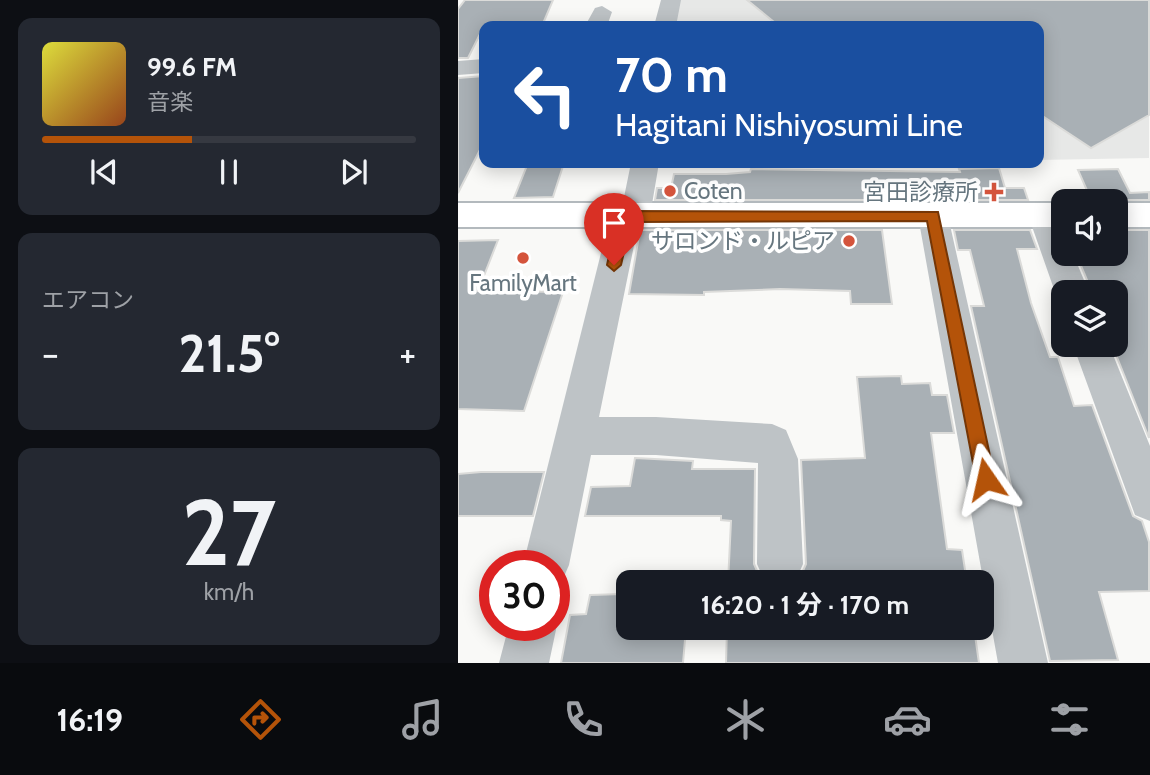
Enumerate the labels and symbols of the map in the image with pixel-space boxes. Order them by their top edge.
place label: Coten [684,177,743,205]
place label: 宮田診療所 [863,178,978,206]
marker: 宮田診療所 [984,182,1004,202]
marker: Coten [662,183,678,199]
pin [584,193,644,265]
place label: サロンド・ルピア [651,227,835,255]
marker: サロンド・ルピア [841,233,857,249]
marker: FamilyMart [515,250,531,266]
place label: FamilyMart [469,269,577,297]
position arrow [949,442,1023,516]
speed limit sign: 30 [479,550,570,641]

